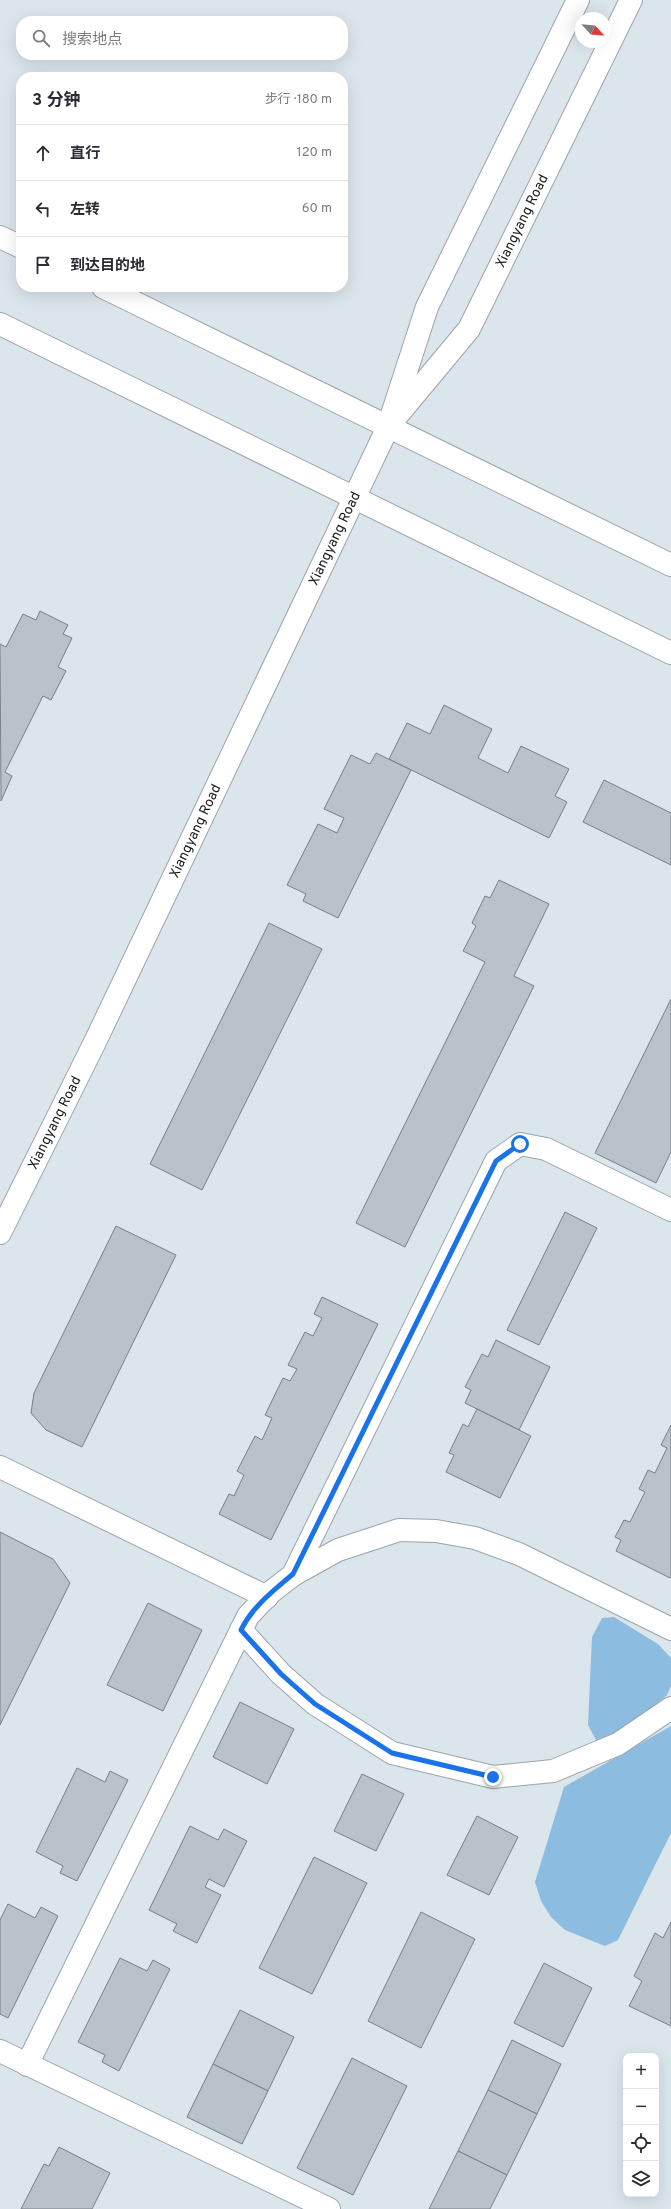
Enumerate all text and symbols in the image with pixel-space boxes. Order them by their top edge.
north arrow [575,12,611,48]
search box [16,16,348,60]
icon: search [30,27,52,49]
text: 搜索地点 [62,31,122,50]
text: 3 分钟 [32,90,80,112]
text: 步行 · 180 m [265,92,332,108]
icon: ahead [32,142,54,164]
text: 直行 [70,145,100,164]
text: 120 m [297,145,332,161]
street label: Xiangyang Road [492,172,552,271]
icon: left [32,198,54,220]
text: 左转 [70,201,100,220]
text: 60 m [302,201,332,217]
icon: arrive [32,254,54,276]
text: 到达目的地 [70,257,145,276]
street label: Xiangyang Road [305,489,364,588]
street label: Xiangyang Road [166,781,225,881]
street label: Xiangyang Road [24,1073,85,1172]
route start [511,1135,529,1153]
route end [484,1768,502,1786]
map controls [623,2053,659,2197]
button: + [623,2053,659,2089]
button: − [623,2089,659,2125]
button: locate [623,2125,659,2161]
button: layers [623,2161,659,2197]

